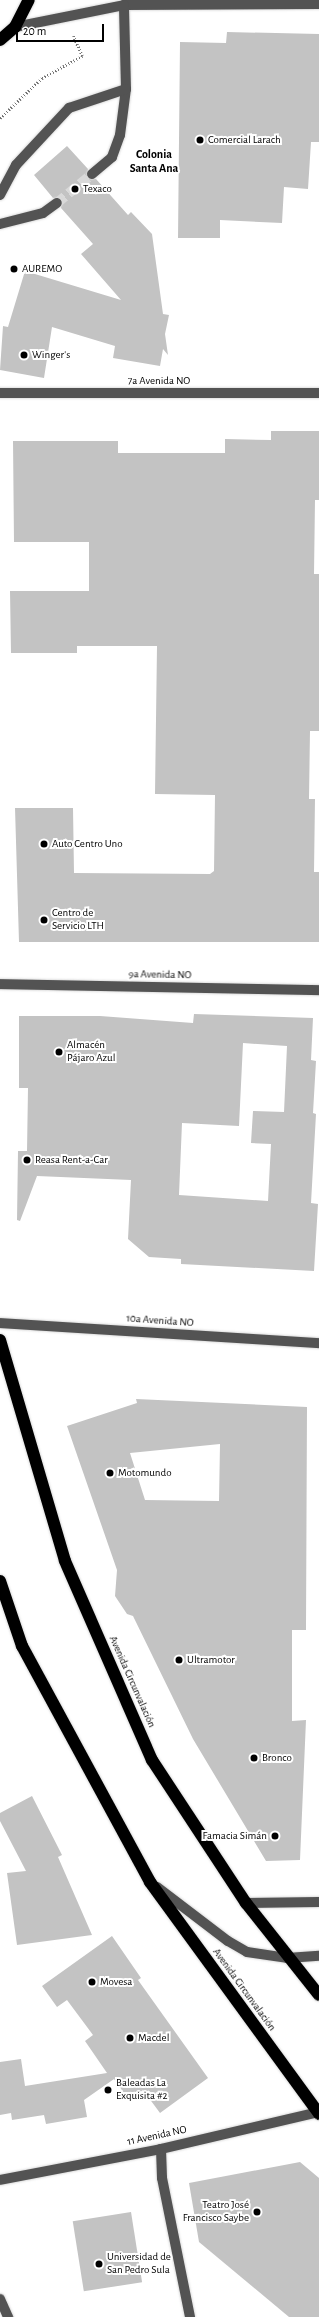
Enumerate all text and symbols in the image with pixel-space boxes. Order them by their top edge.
scale bar [18,16,106,42]
text: 20 m [23,25,46,37]
place label: Comercial Larach [208,133,281,147]
marker: Comercial Larach [195,135,205,145]
district label: Colonia Santa Ana [130,148,178,176]
place label: Texaco [83,182,112,196]
marker: Texaco [70,184,80,194]
place label: AUREMO [22,262,62,276]
marker: AUREMO [9,264,19,274]
place label: Winger's [32,348,70,362]
marker: Winger's [19,350,29,360]
street label: 7a Avenida NO [128,374,190,388]
place label: Auto Centro Uno [52,837,123,851]
marker: Auto Centro Uno [39,839,49,849]
place label: Centro de Servicio LTH [52,907,104,933]
marker: Centro de Servicio LTH [39,915,49,925]
street label: 9a Avenida NO [128,968,192,982]
place label: Almacén Pájaro Azul [67,1039,115,1065]
marker: Almacén Pájaro Azul [54,1047,64,1057]
place label: Reasa Rent-a-Car [35,1153,108,1167]
marker: Reasa Rent-a-Car [22,1155,32,1165]
street label: 10a Avenida NO [126,1312,194,1330]
place label: Motomundo [118,1466,172,1480]
marker: Motomundo [105,1468,115,1478]
street label: Avenida Circunvalación [106,1634,158,1730]
place label: Ultramotor [187,1653,235,1667]
marker: Ultramotor [174,1655,184,1665]
place label: Bronco [262,1751,292,1765]
marker: Bronco [249,1753,259,1763]
place label: Famacia Simán [203,1829,267,1843]
marker: Famacia Simán [270,1831,280,1841]
street label: Avenida Circunvalación [210,1946,278,2034]
place label: Movesa [100,1975,132,1989]
marker: Movesa [87,1977,97,1987]
place label: Macdel [138,2031,169,2045]
marker: Macdel [125,2033,135,2043]
place label: Baleadas La Exquisita #2 [116,2077,168,2103]
marker: Baleadas La Exquisita #2 [103,2085,113,2095]
street label: 11 Avenida NO [126,2123,188,2149]
place label: Teatro José Francisco Saybe [183,2199,249,2225]
marker: Teatro José Francisco Saybe [252,2207,262,2217]
place label: Universidad de San Pedro Sula [107,2251,171,2277]
marker: Universidad de San Pedro Sula [94,2259,104,2269]

